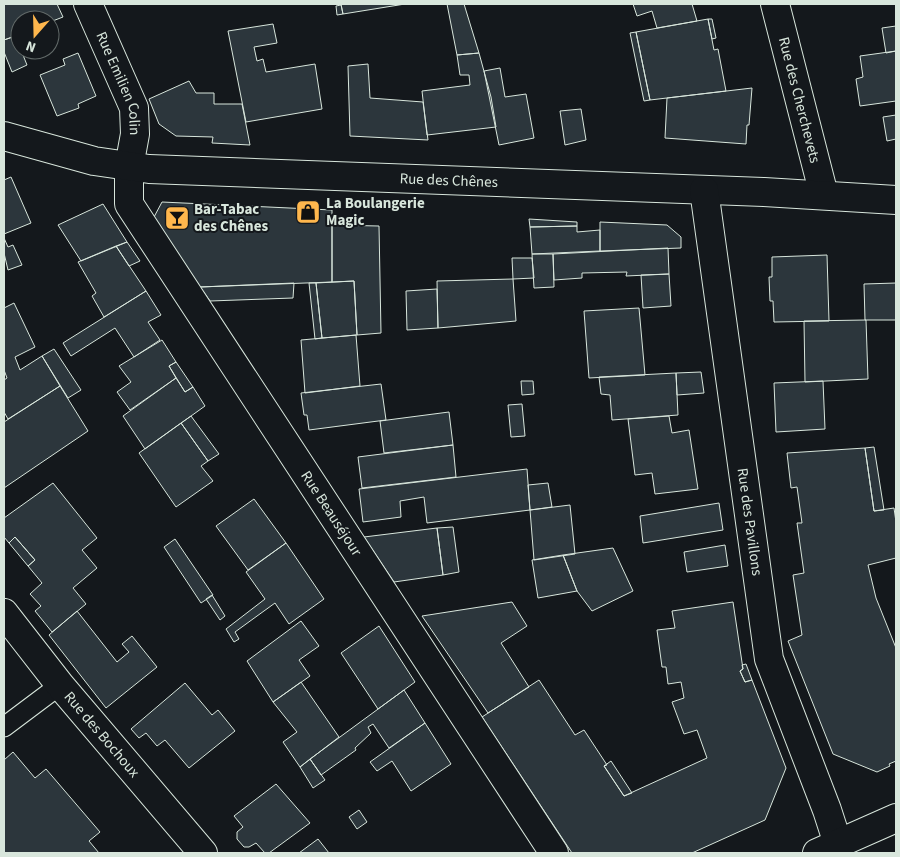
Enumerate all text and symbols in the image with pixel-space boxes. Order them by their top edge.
north arrow [10,10,60,60]
street label: Rue Emilien Colin [91,28,146,136]
text: N [23,35,39,57]
street label: Rue des Cherchevets [773,35,826,165]
street label: Rue des Chênes [399,168,498,193]
place label: La Boulangerie Magic [326,193,425,231]
place label: Bar-Tabac des Chênes [194,199,268,237]
shop icon: La Boulangerie Magic [295,199,321,225]
bar icon: Bar-Tabac des Chênes [164,205,190,231]
street label: Rue Beauséjour [296,467,368,561]
street label: Rue des Pavillons [732,467,768,577]
street label: Rue des Bochoux [59,687,145,782]

